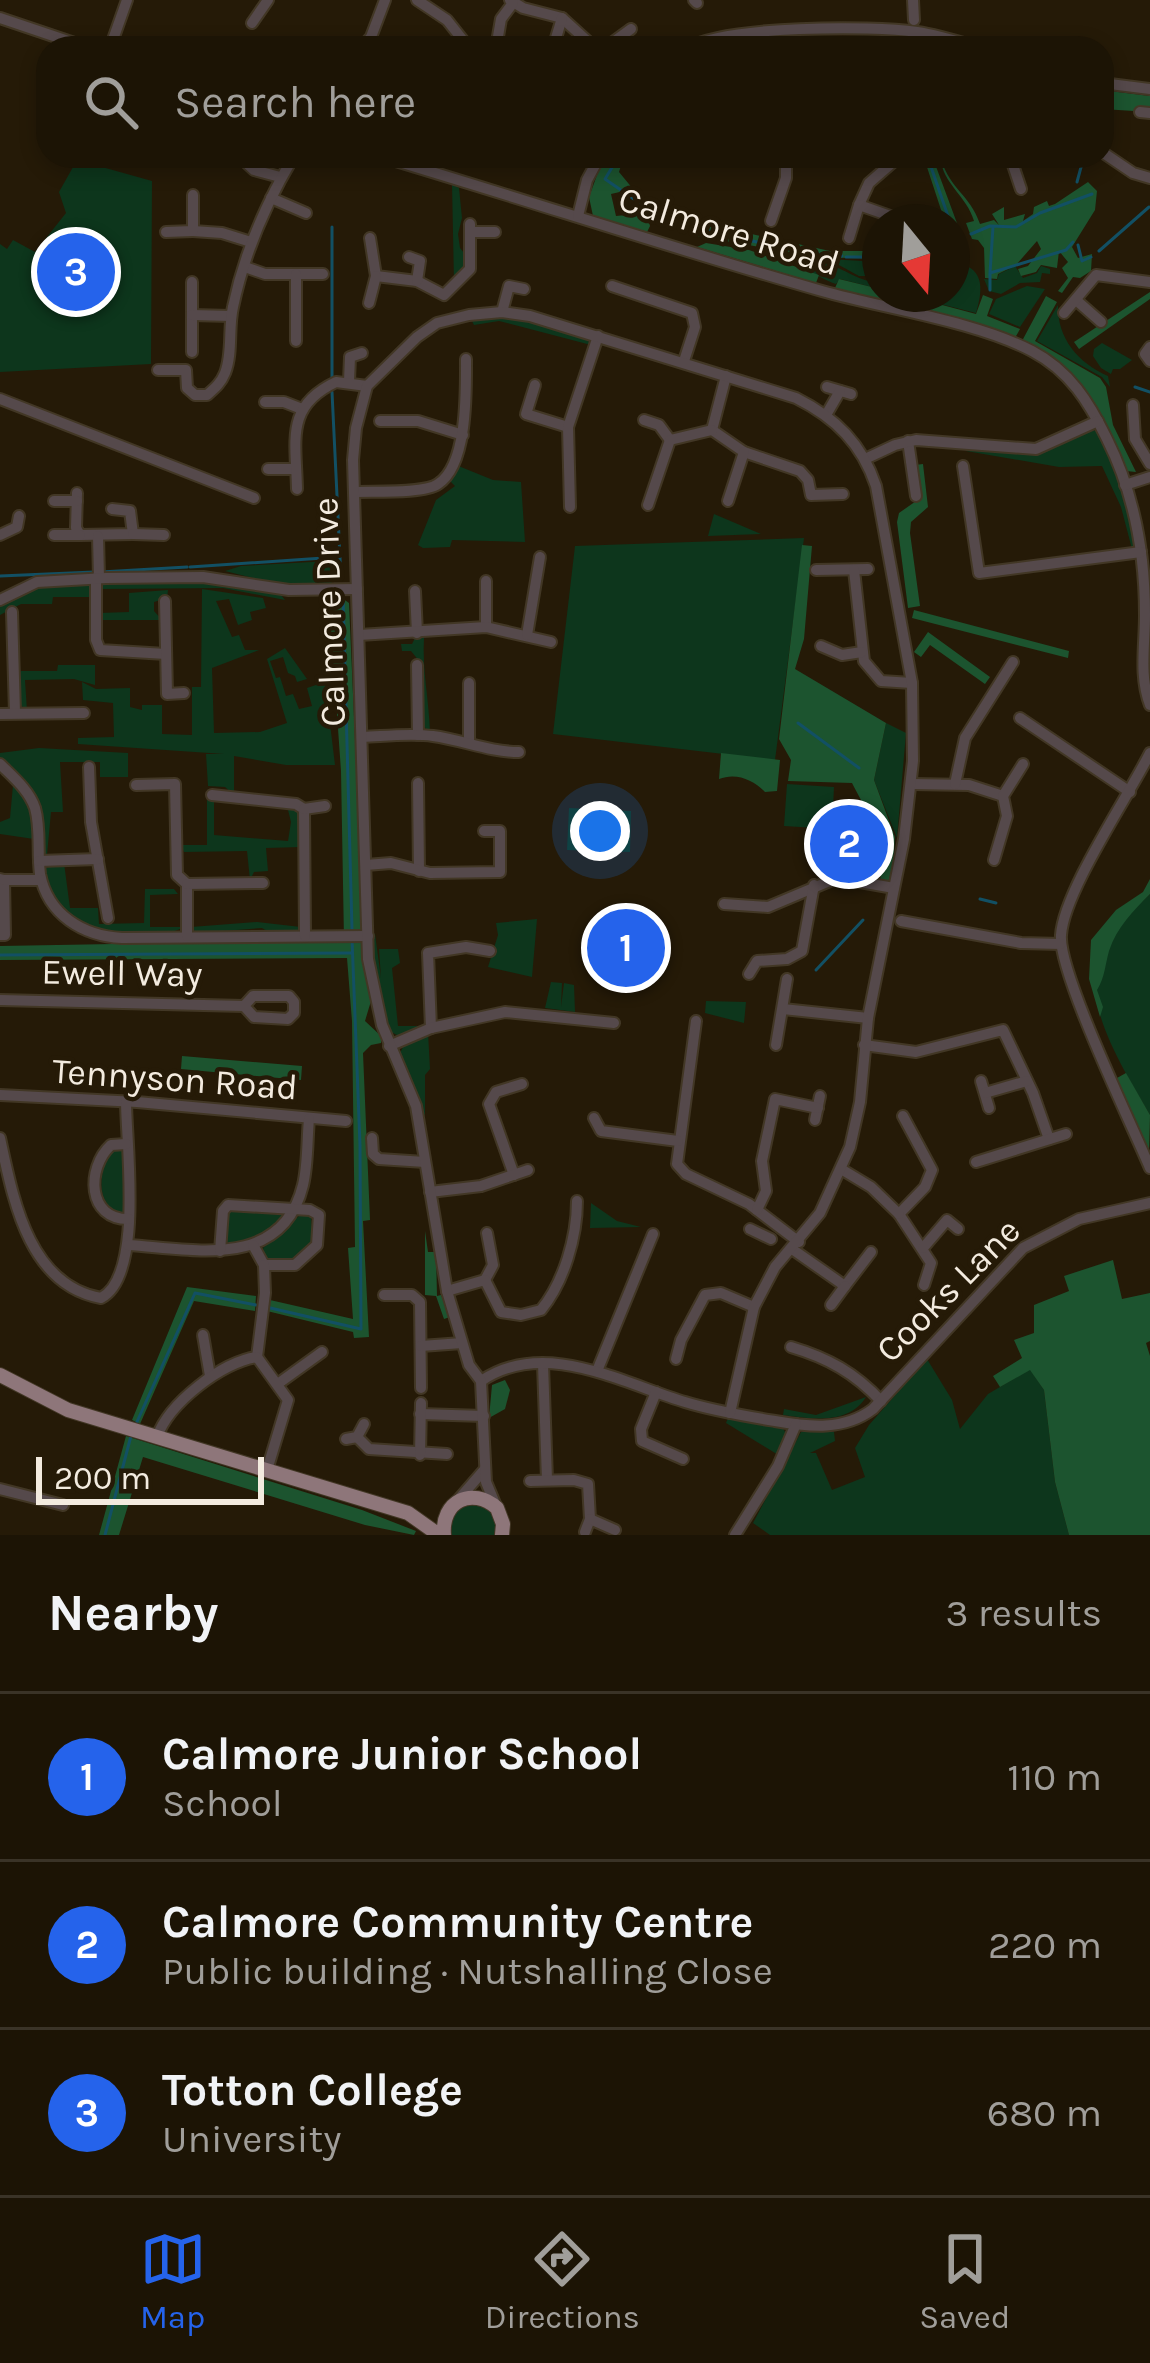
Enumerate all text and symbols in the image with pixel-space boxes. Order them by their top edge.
search box [36,36,1114,168]
icon: search [78,69,144,135]
text: Search here [174,76,416,128]
street label: Calmore Road [614,178,844,284]
north arrow [862,204,970,312]
pin: 3 [37,227,115,317]
street label: Calmore Drive [304,497,354,727]
pin: 2 [810,799,888,889]
your location [570,801,630,861]
pin: 1 [587,903,665,993]
street label: Ewell Way [41,951,203,995]
street label: Tennyson Road [51,1049,299,1109]
street label: Cooks Lane [867,1209,1029,1371]
scale bar [36,1451,264,1504]
text: 200 m [54,1459,151,1497]
text: Nearby [48,1583,218,1643]
text: 3 results [945,1590,1102,1636]
text: Calmore Junior School [162,1728,642,1780]
text: 1 [80,1754,94,1800]
text: 110 m [1007,1754,1102,1800]
text: School [162,1780,283,1826]
text: Calmore Community Centre [162,1896,753,1948]
text: 2 [75,1922,99,1968]
text: 220 m [988,1922,1102,1968]
text: Public building · Nutshalling Close [162,1948,773,1994]
text: Totton College [162,2064,463,2116]
text: 3 [75,2090,99,2136]
text: 680 m [987,2090,1102,2136]
text: University [162,2116,341,2162]
tab: Map [140,2226,206,2336]
tab: Directions [485,2226,640,2336]
tab: Saved [919,2226,1010,2336]

